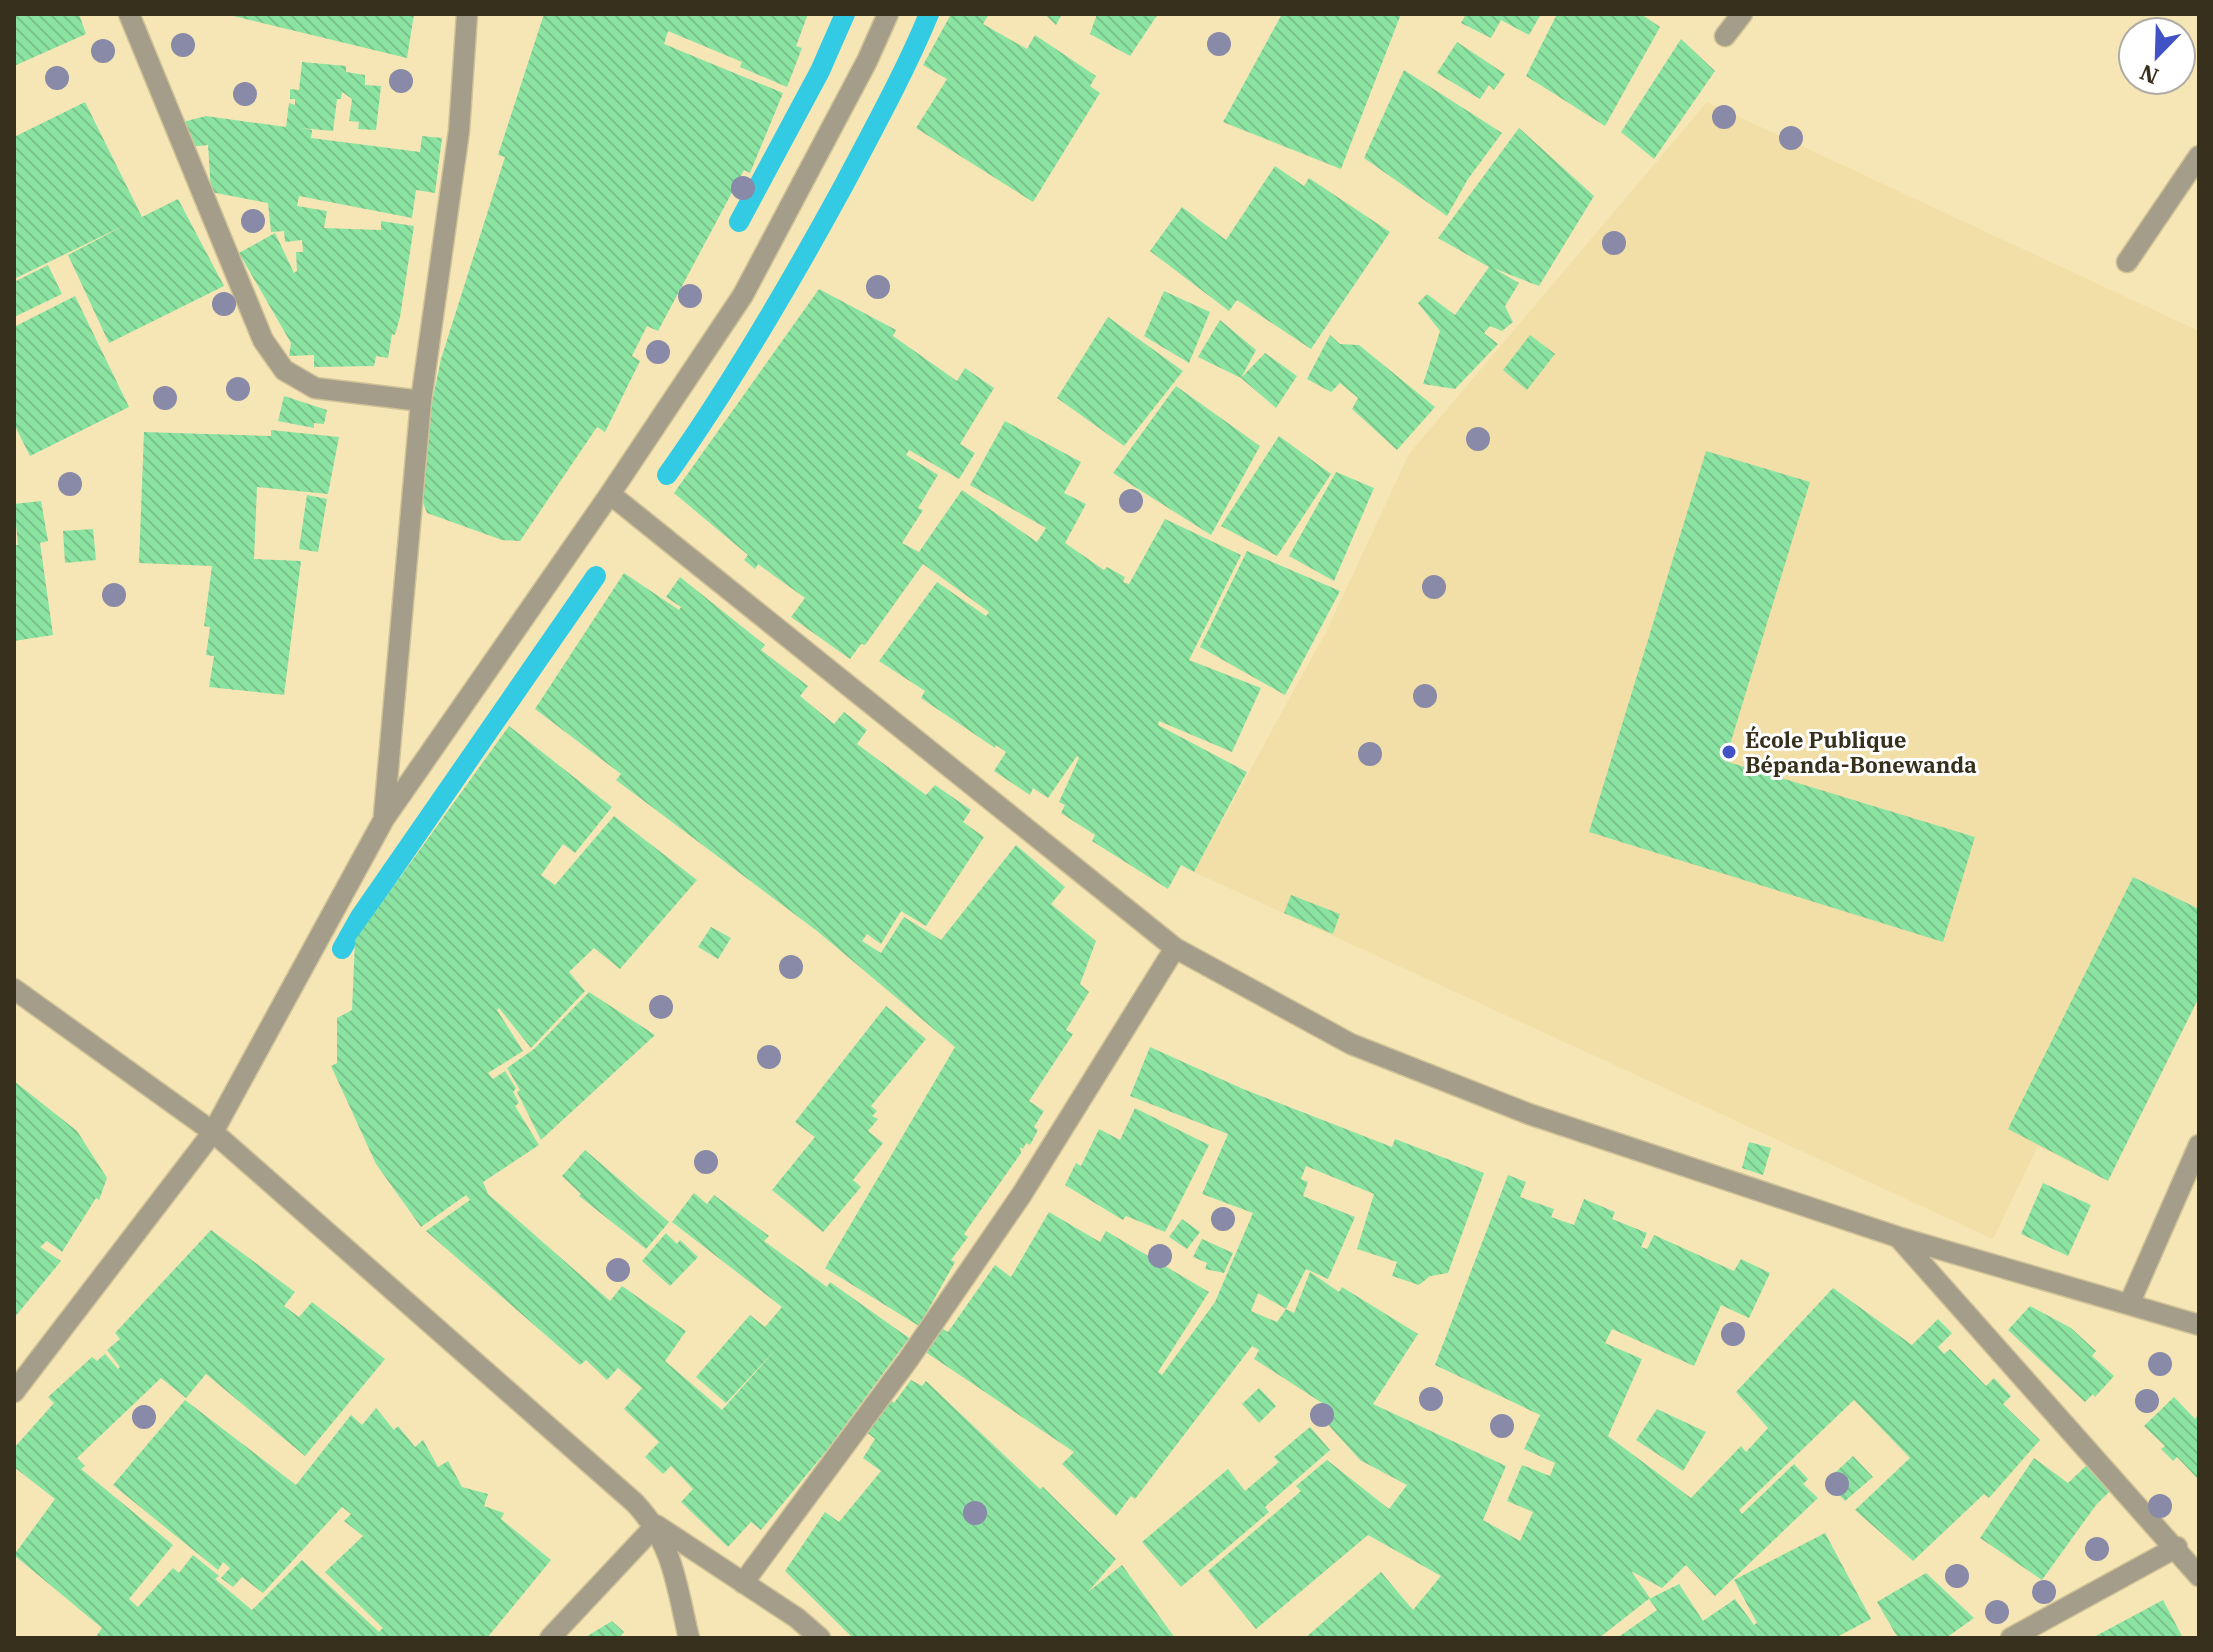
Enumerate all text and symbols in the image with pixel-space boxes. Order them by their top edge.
north arrow [2117,16,2197,96]
text: N [2135,58,2163,92]
place label: École Publique Bépanda-Bonewanda [1745,725,1977,779]
marker: École Publique Bépanda-Bonewanda [1720,743,1738,761]

